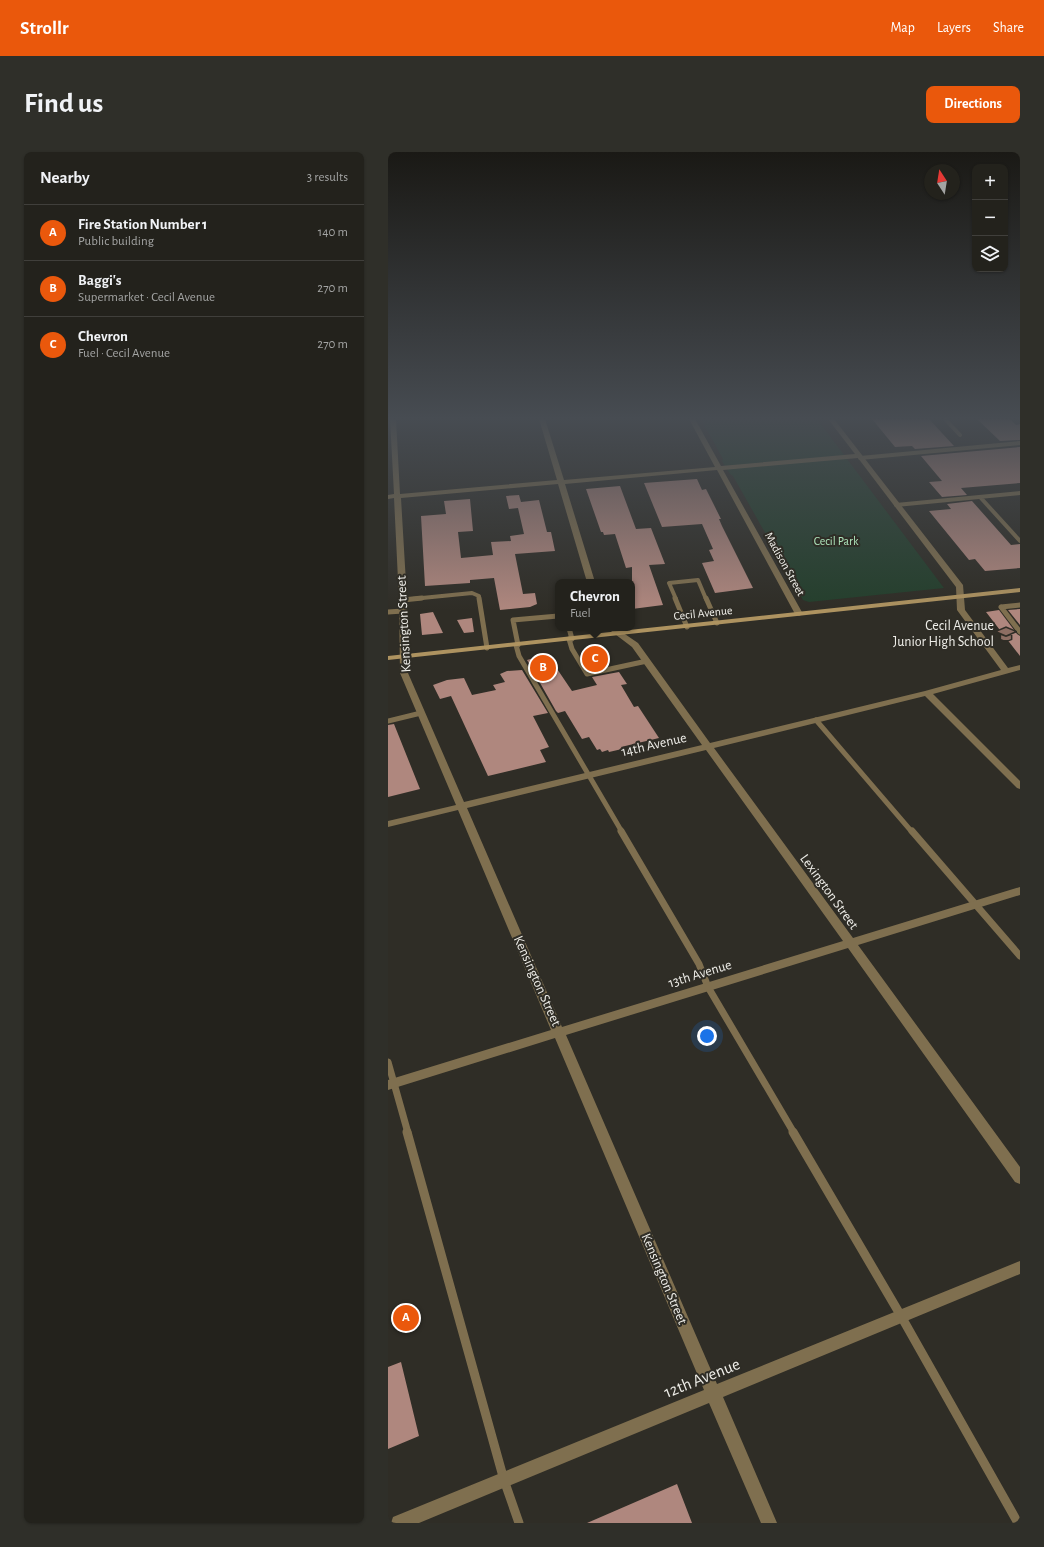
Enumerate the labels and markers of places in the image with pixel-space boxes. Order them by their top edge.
place label: Cecil Avenue Junior High School [893,619,994,649]
school or university icon: Cecil Avenue Junior High School [997,625,1015,643]
pin: C [582,644,608,674]
pin: B [530,653,556,683]
pin: A [393,1303,419,1333]

